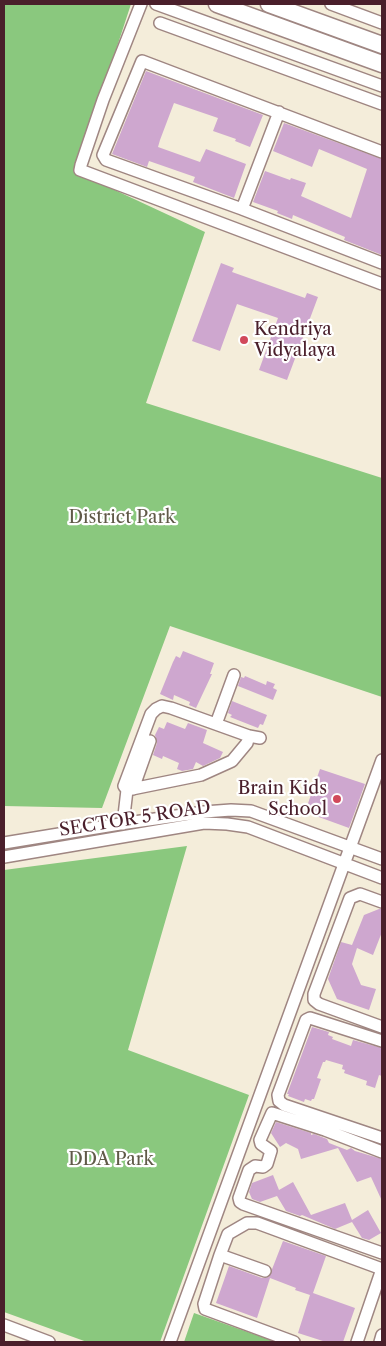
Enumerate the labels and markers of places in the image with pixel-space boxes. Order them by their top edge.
place label: Kendriya Vidyalaya [254,319,336,362]
marker: Kendriya Vidyalaya [238,334,250,346]
place label: Brain Kids School [238,778,327,821]
marker: Brain Kids School [331,793,343,805]

